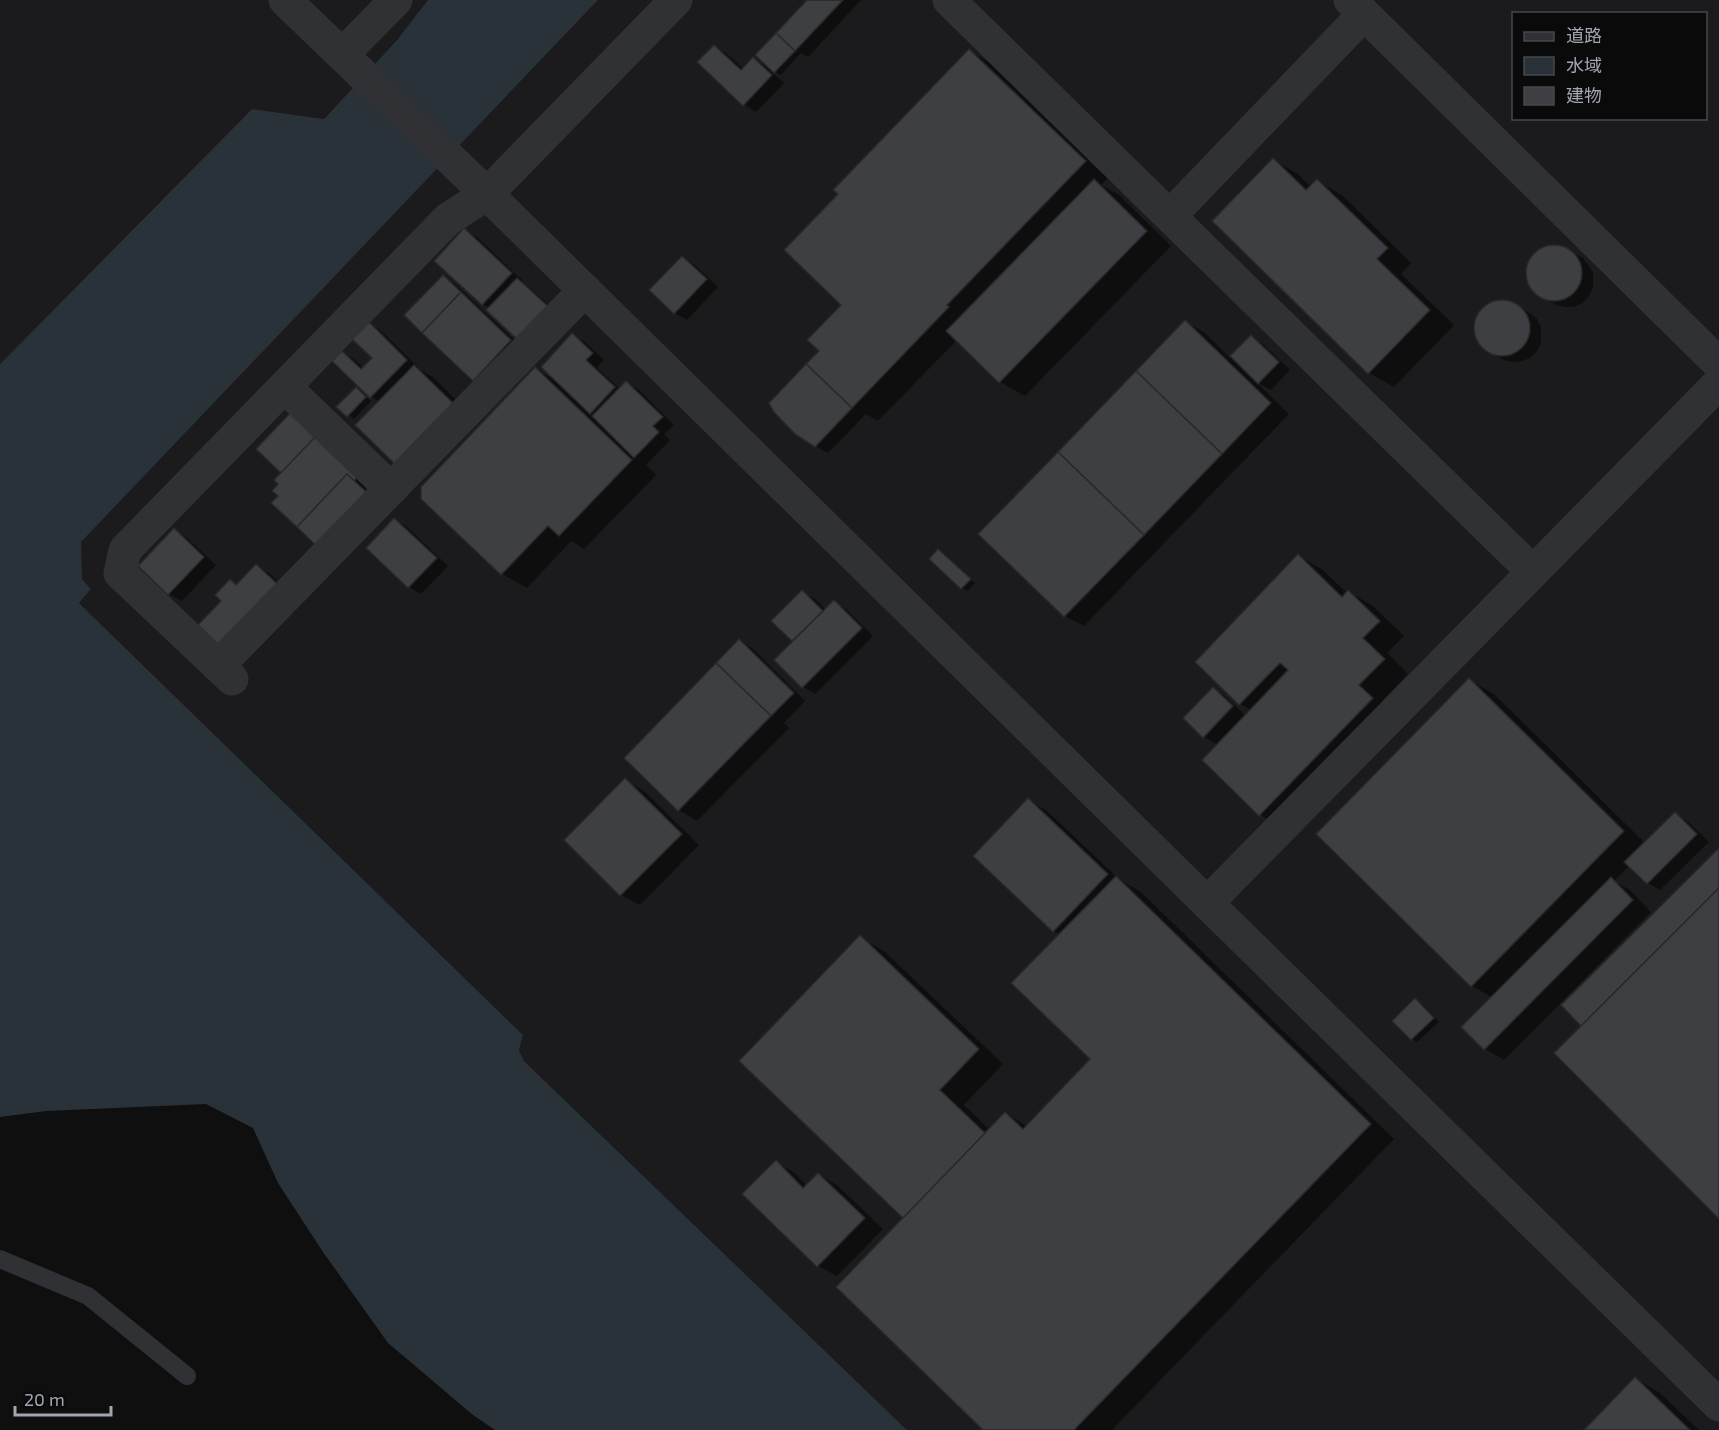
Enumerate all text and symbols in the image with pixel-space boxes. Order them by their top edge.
legend [1512,12,1707,120]
text: 道路 [1566,24,1602,46]
text: 水域 [1566,54,1602,76]
text: 建物 [1566,84,1602,106]
scale bar [15,1379,111,1417]
text: 20 m [24,1388,65,1410]

